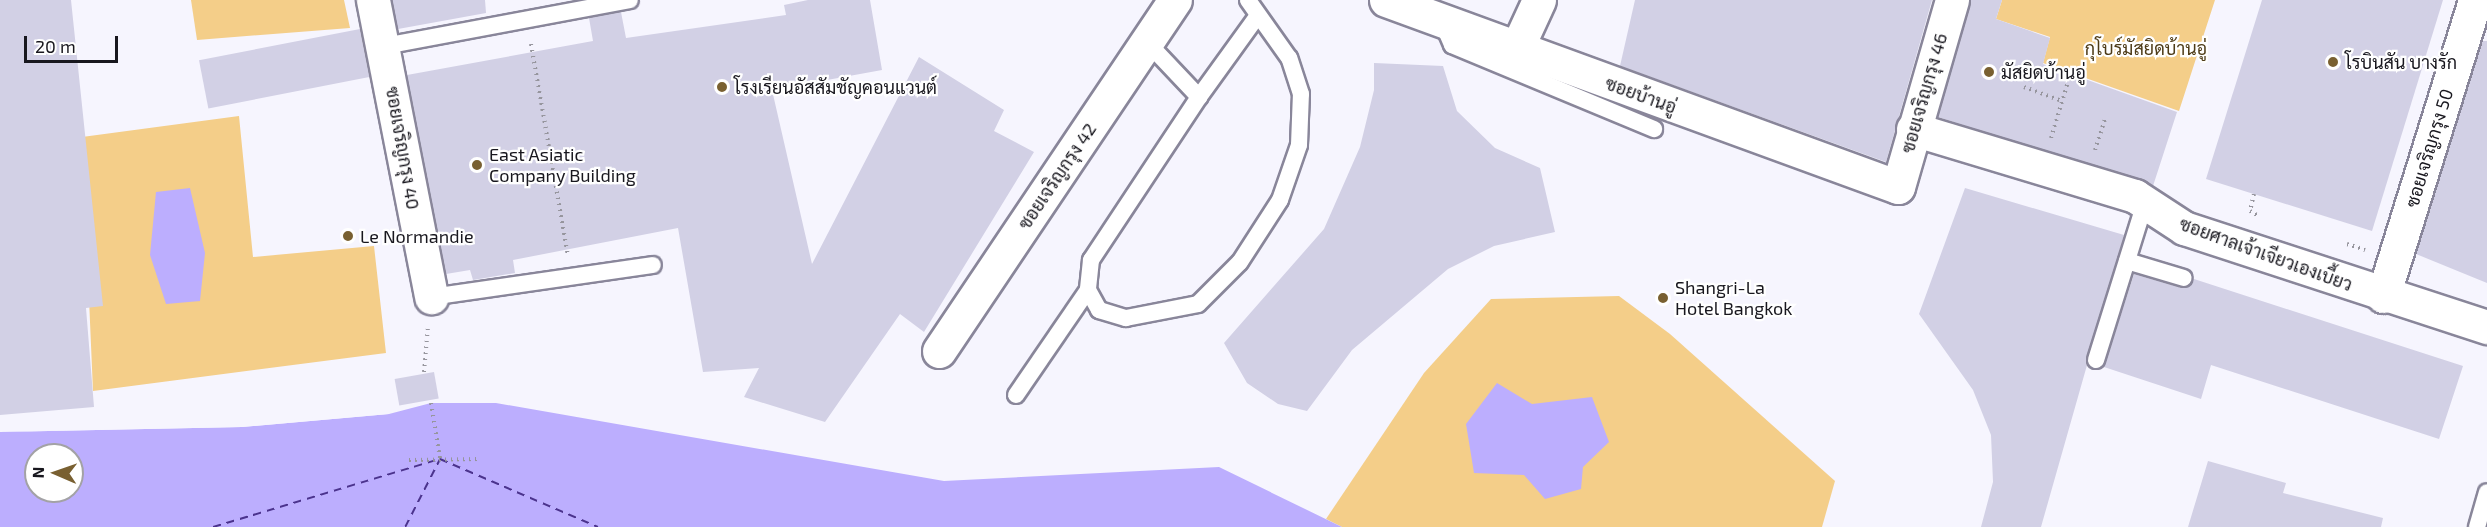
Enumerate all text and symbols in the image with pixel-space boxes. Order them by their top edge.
scale bar [27,24,122,62]
street label: ซอยเจริญกรุง 46 [1897,31,1951,155]
text: 20 m [35,35,76,57]
park label: กุโบร์มัสยิดบ้านอู่ [2085,37,2207,59]
place label: โรบินสัน บางรัก [2345,51,2457,73]
marker: โรบินสัน บางรัก [2326,55,2340,69]
place label: มัสยิดบ้านอู่ [2001,61,2086,83]
marker: มัสยิดบ้านอู่ [1982,65,1996,79]
street label: ซอยบ้านอู่ [1602,72,1680,118]
place label: โรงเรียนอัสสัมชัญคอนแวนต์ [734,76,937,98]
marker: โรงเรียนอัสสัมชัญคอนแวนต์ [715,80,729,94]
street label: ซอยเจริญกรุง 40 [382,85,424,211]
street label: ซอยเจริญกรุง 50 [2401,86,2457,210]
street label: ซอยเจริญกรุง 42 [1013,119,1101,233]
place label: East Asiatic Company Building [489,144,636,186]
marker: East Asiatic Company Building [470,158,484,172]
street label: ซอยศาลเจ้าเจียวเองเบี้ยว [2177,213,2355,295]
place label: Le Normandie [360,225,474,247]
marker: Le Normandie [341,229,355,243]
place label: Shangri-La Hotel Bangkok [1675,277,1793,320]
marker: Shangri-La Hotel Bangkok [1656,291,1670,305]
north arrow [24,443,84,503]
text: N [28,466,47,479]

